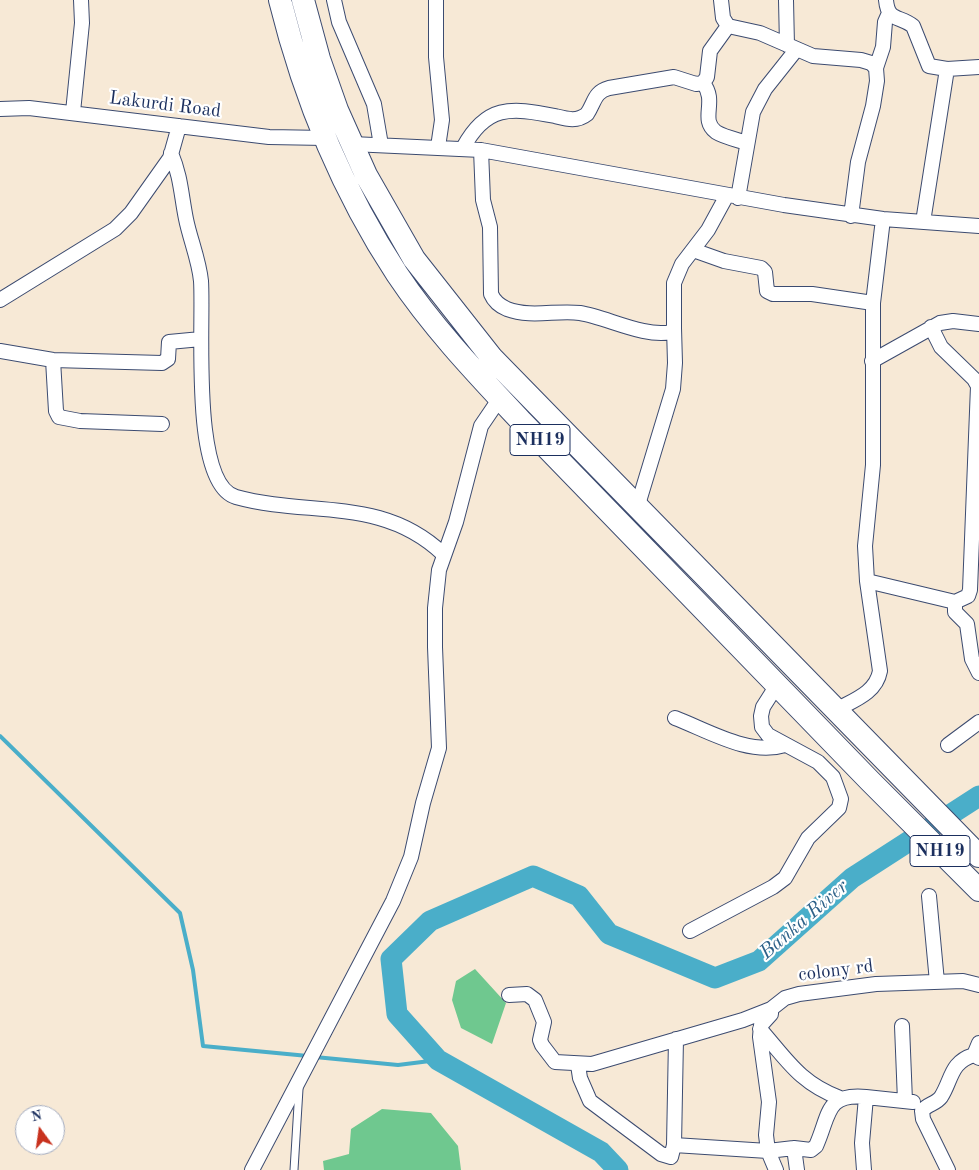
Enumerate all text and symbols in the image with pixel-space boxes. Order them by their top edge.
street label: Lakurdi Road [108,87,222,123]
road number: NH19 [510,424,570,456]
road number: NH19 [910,836,970,866]
water label: Banka River [755,875,853,965]
street label: colony rd [797,955,875,987]
north arrow [15,1105,65,1155]
text: N [30,1108,43,1125]

